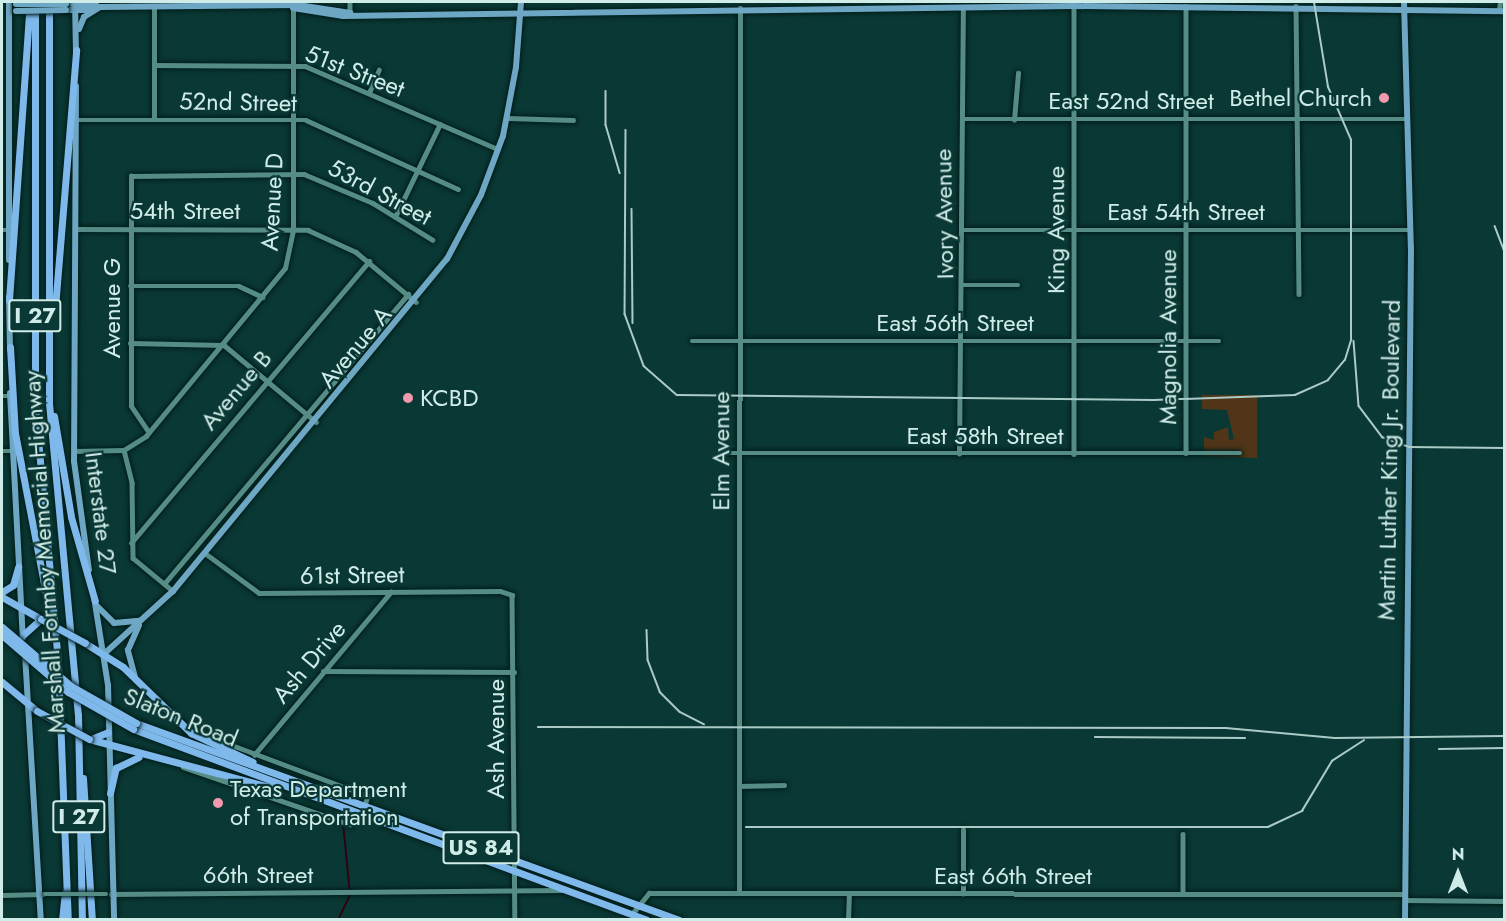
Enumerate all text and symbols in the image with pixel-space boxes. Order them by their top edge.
street label: 51st Street [301,39,409,103]
place label: Bethel Church [1229,84,1372,112]
street label: 52nd Street [179,87,297,117]
street label: East 52nd Street [1048,87,1214,115]
marker: Bethel Church [1377,91,1391,105]
street label: Ivory Avenue [928,148,960,280]
street label: Avenue D [255,152,289,252]
street label: 53rd Street [323,153,437,231]
street label: King Avenue [1042,166,1070,294]
street label: 54th Street [130,197,240,225]
street label: East 54th Street [1107,198,1265,226]
street label: Magnolia Avenue [1154,249,1182,425]
street label: Avenue G [98,258,126,358]
road number: I 27 [8,297,62,335]
street label: Martin Luther King Jr. Boulevard [1372,299,1406,621]
street label: Avenue A [313,300,397,394]
street label: East 56th Street [876,309,1034,337]
street label: Avenue B [194,344,278,436]
street label: Marshall Formby Memorial Highway [17,369,71,735]
place label: KCBD [420,384,479,412]
marker: KCBD [401,391,415,405]
street label: Elm Avenue [707,391,735,511]
street label: East 58th Street [907,422,1063,450]
street label: Interstate 27 [79,450,123,576]
street label: 61st Street [299,560,405,590]
street label: Ash Drive [266,615,352,709]
street label: Ash Avenue [482,679,510,799]
street label: Slaton Road [120,681,242,753]
place label: Texas Department of Transportation [230,775,407,831]
marker: Texas Department of Transportation [211,796,225,810]
road number: I 27 [52,798,106,836]
road number: US 84 [442,829,520,867]
north arrow [1428,843,1488,903]
text: N [1452,843,1464,866]
street label: 66th Street [203,861,313,889]
street label: East 66th Street [934,862,1092,890]

